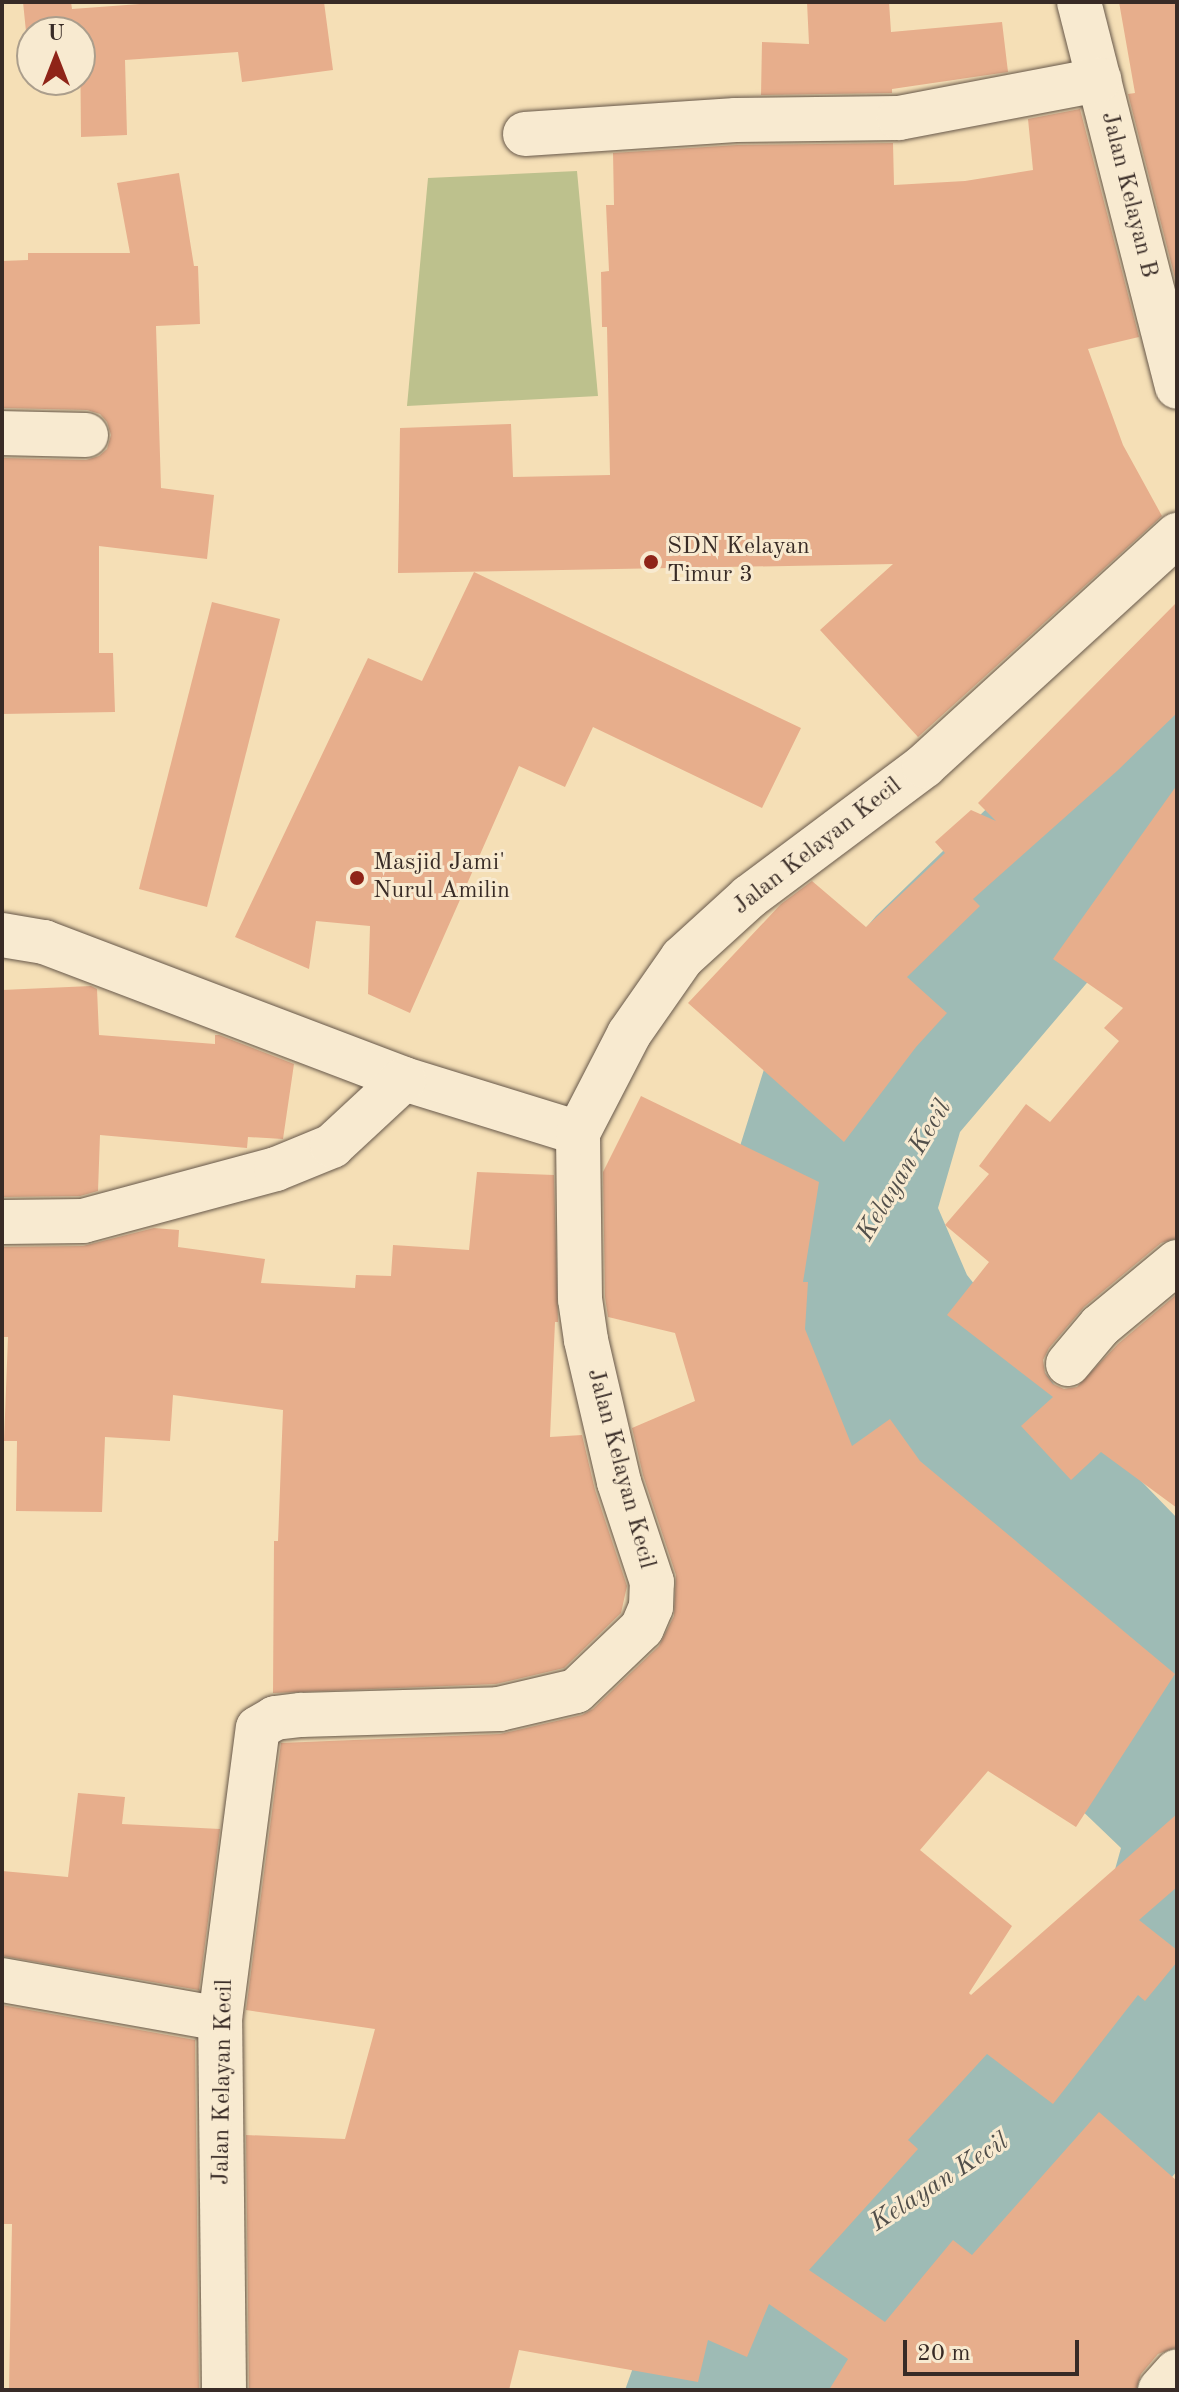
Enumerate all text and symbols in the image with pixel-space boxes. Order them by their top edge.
north arrow [16,16,96,96]
text: U [47,23,65,45]
street label: Jalan Kelayan B [1093,109,1163,281]
place label: SDN Kelayan Timur 3 [667,534,810,590]
marker: SDN Kelayan Timur 3 [642,553,660,571]
street label: Jalan Kelayan Kecil [728,772,908,922]
place label: Masjid Jami' Nurul Amilin [373,850,510,906]
marker: Masjid Jami' Nurul Amilin [348,869,366,887]
water label: Kelayan Kecil [851,1095,959,1247]
street label: Jalan Kelayan Kecil [579,1366,661,1572]
street label: Jalan Kelayan Kecil [208,1979,240,2185]
water label: Kelayan Kecil [865,2127,1015,2239]
scale bar [907,2324,1083,2374]
text: 20 m [917,2342,971,2366]

